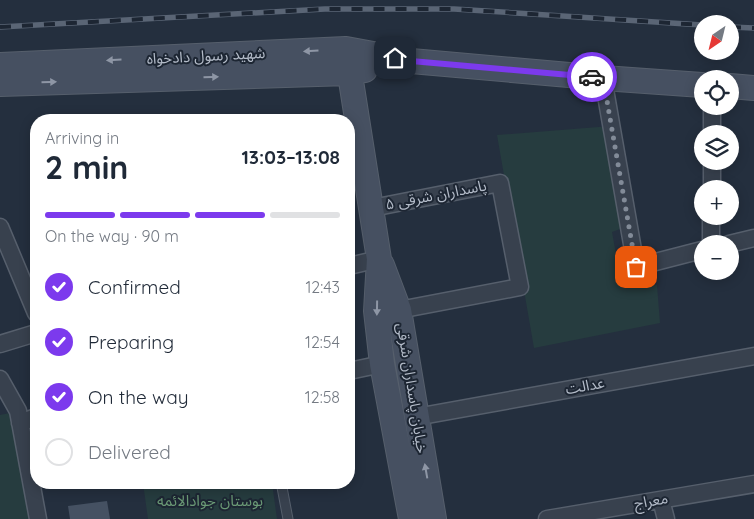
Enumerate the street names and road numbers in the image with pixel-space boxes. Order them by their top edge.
street label: شهید رسول دادخواه [146,43,266,68]
street label: پاسداران شرقی ۵ [384,175,488,215]
street label: خیابان پاسداران شرقی [392,321,432,455]
street label: عدالت [564,373,606,398]
street label: معراج [632,488,670,516]

